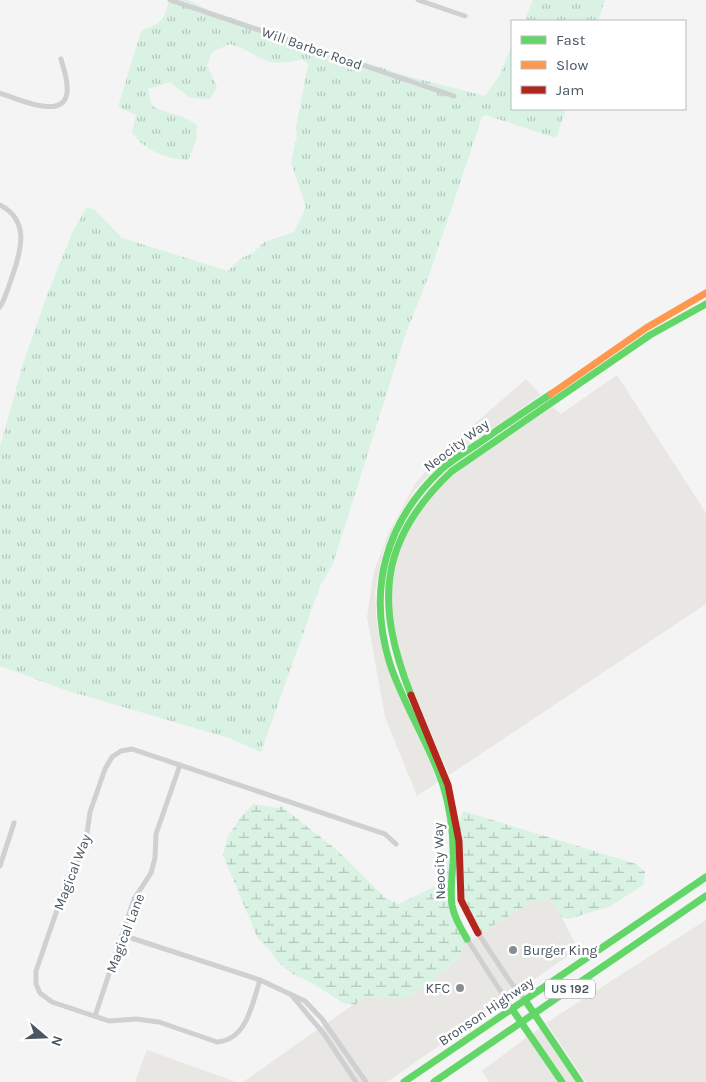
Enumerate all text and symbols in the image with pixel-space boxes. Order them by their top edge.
legend [511,20,686,110]
street label: Will Barber Road [259,23,364,74]
text: Fast [556,31,586,49]
text: Slow [556,56,588,74]
text: Jam [556,81,584,99]
street label: Neocity Way [420,415,493,475]
street label: Neocity Way [430,822,449,900]
street label: Magical Way [50,831,95,913]
street label: Magical Lane [103,891,148,975]
place label: Burger King [523,942,598,959]
marker: Burger King [507,944,519,956]
street label: Bronson Highway [436,973,537,1049]
place label: KFC [426,980,450,997]
road number: US 192 [545,980,595,999]
marker: KFC [454,982,466,994]
north arrow [20,1012,70,1062]
text: N [47,1034,66,1049]

